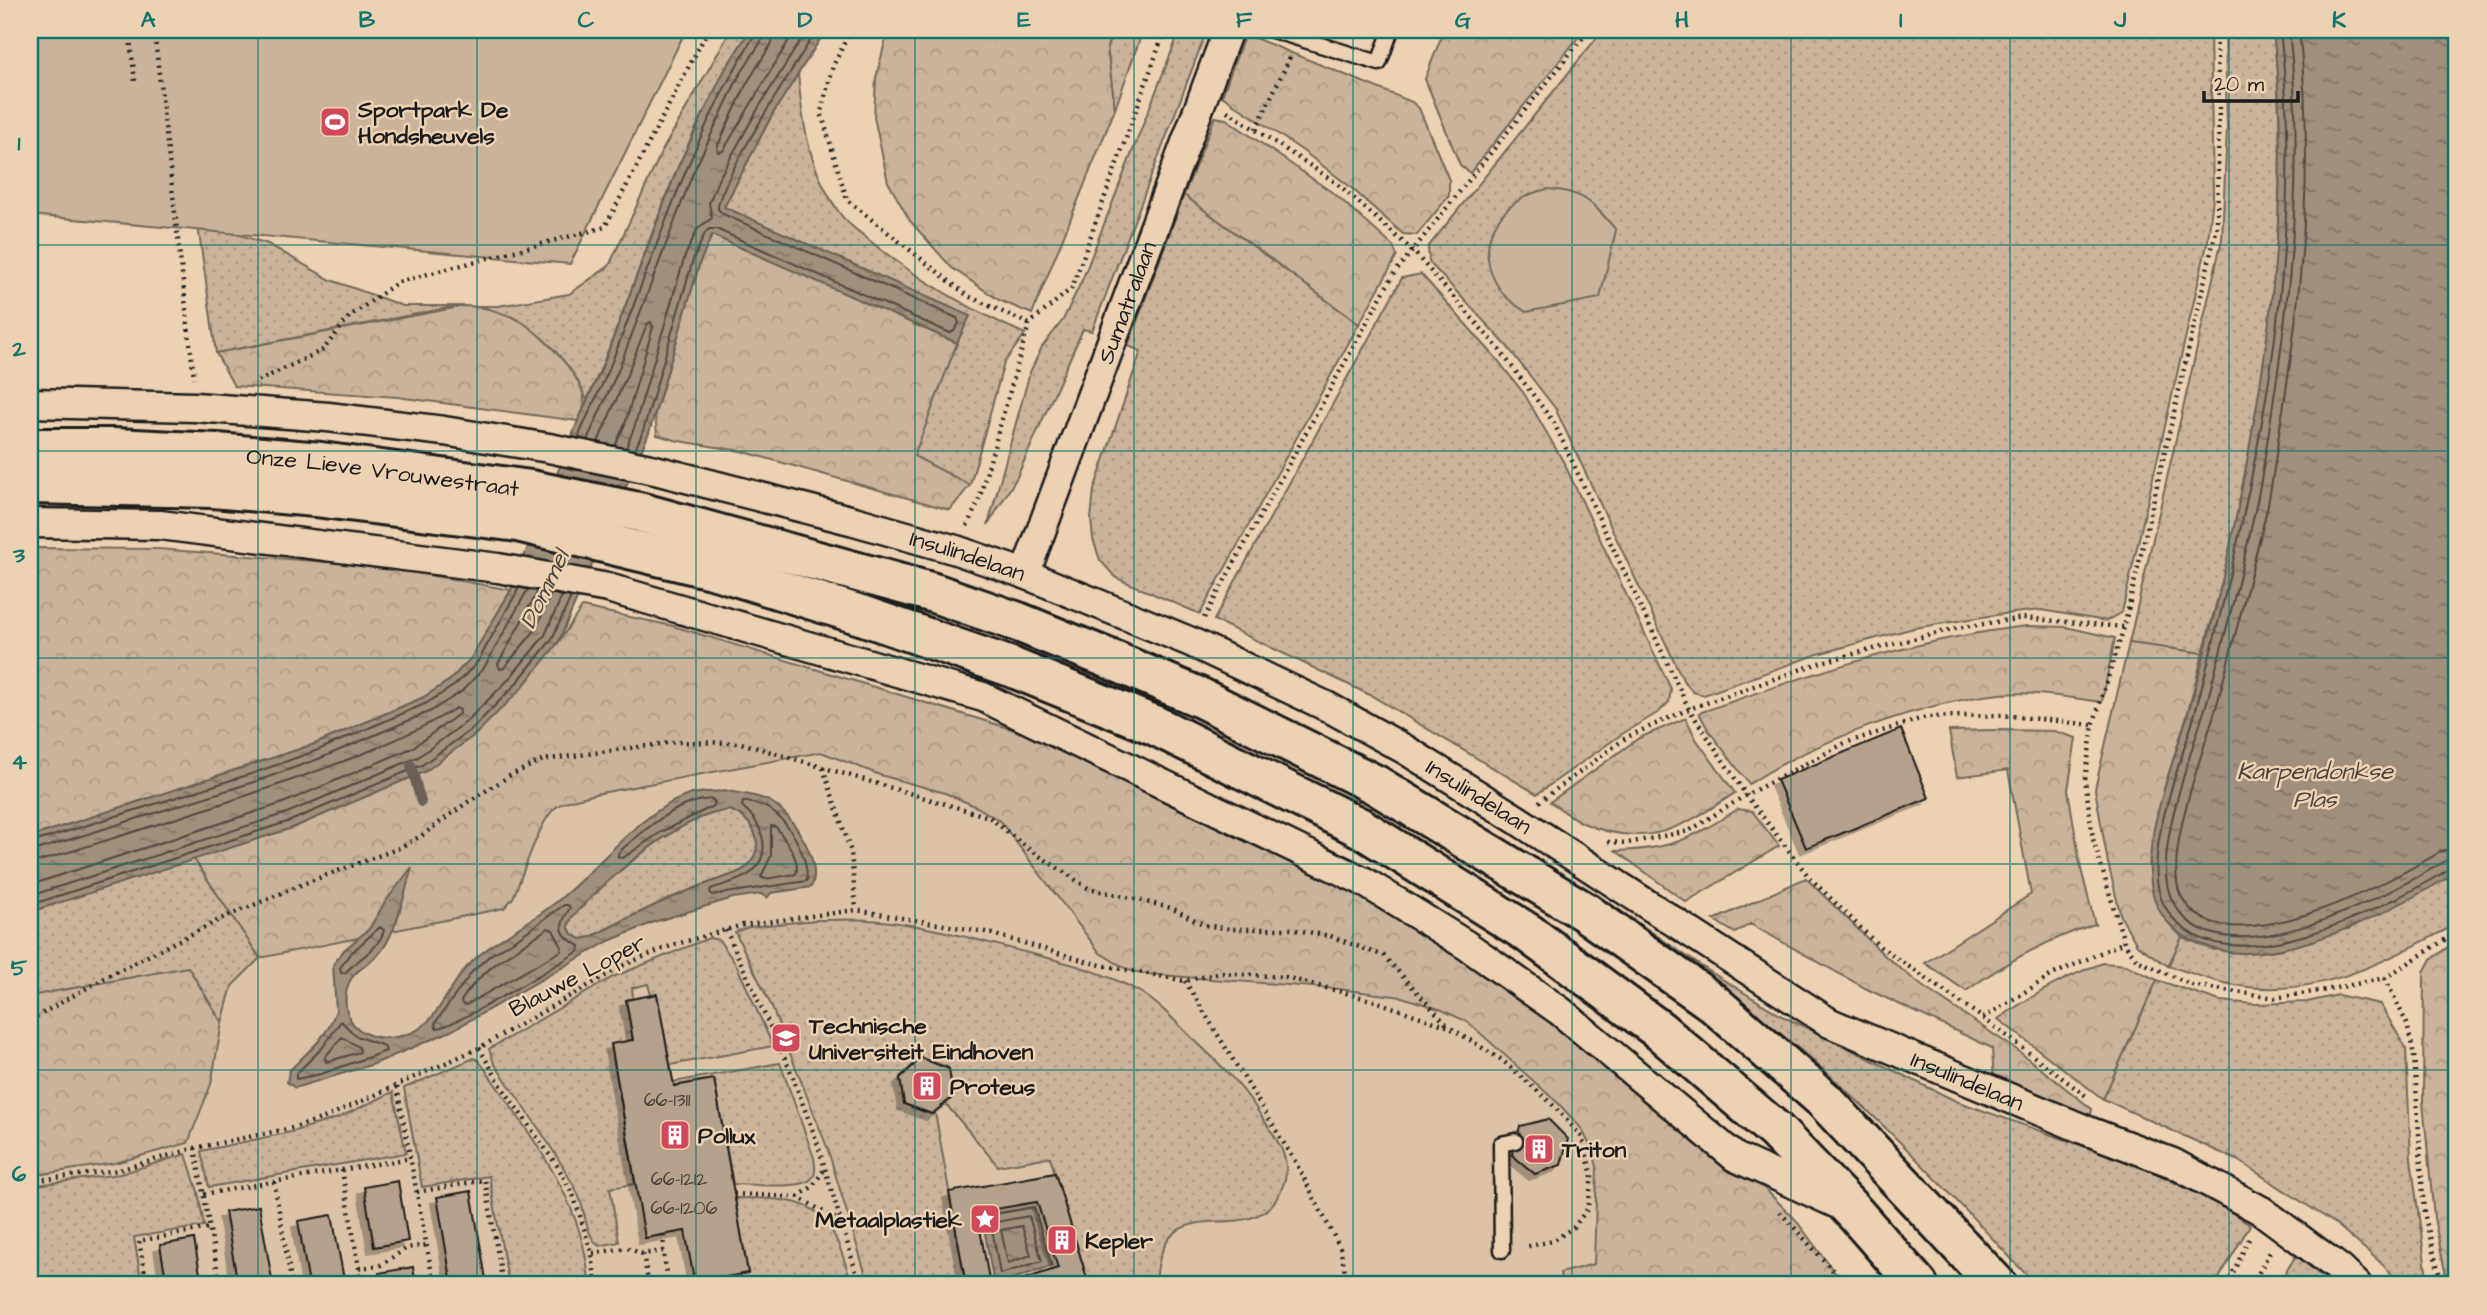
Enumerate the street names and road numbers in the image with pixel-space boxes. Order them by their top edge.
street label: Sumatralaan [1090,237,1165,368]
street label: Onze Lieve Vrouwestraat [245,441,522,505]
street label: Insulindelaan [906,523,1029,590]
street label: Insulindelaan [1420,751,1538,842]
street label: Blauwe Loper [504,926,652,1025]
street label: Insulindelaan [1906,1044,2029,1119]

